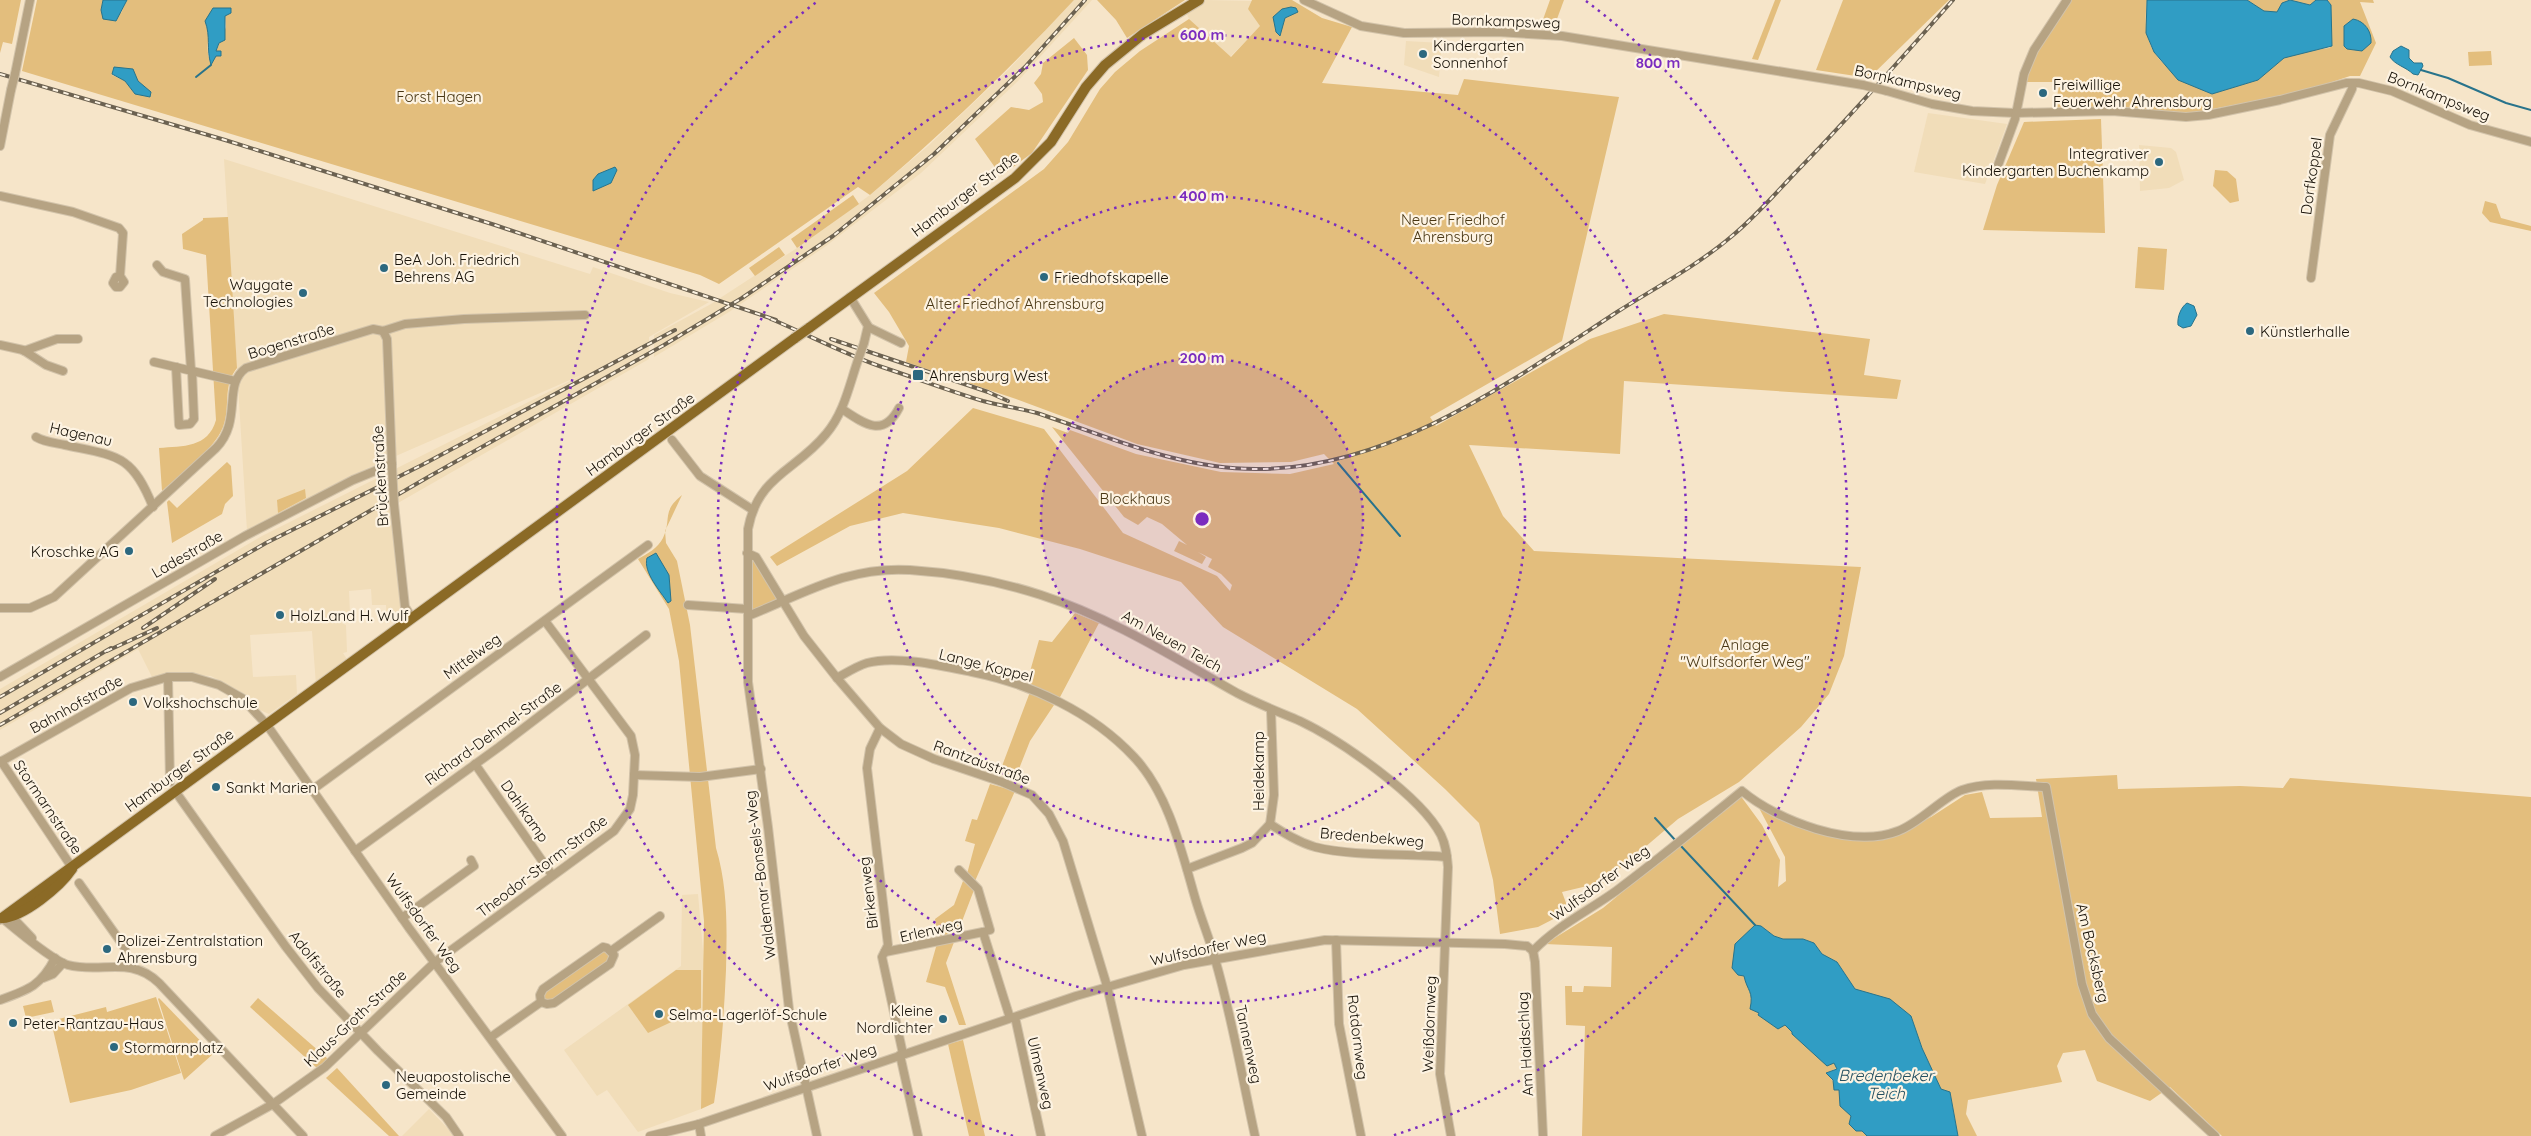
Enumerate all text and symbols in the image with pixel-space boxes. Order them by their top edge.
street label: Bornkampsweg [1451,10,1561,32]
text: 600 m [1180,25,1224,44]
place label: Kindergarten Sonnenhof [1433,36,1524,72]
marker: Kindergarten Sonnenhof [1417,48,1429,60]
text: 800 m [1636,53,1680,72]
street label: Bornkampsweg [1853,60,1963,104]
street label: Bornkampsweg [2385,67,2493,125]
place label: Freiwillige Feuerwehr Ahrensburg [2053,75,2212,111]
park label: Forst Hagen [396,87,482,106]
marker: Freiwillige Feuerwehr Ahrensburg [2037,87,2049,99]
street label: Dorfkoppel [2296,136,2326,216]
place label: Integrativer Kindergarten Buchenkamp [1962,144,2149,180]
street label: Hamburger Straße [907,147,1023,241]
marker: Integrativer Kindergarten Buchenkamp [2153,156,2165,168]
text: 400 m [1179,186,1225,205]
park label: Neuer Friedhof Ahrensburg [1401,210,1506,246]
place label: BeA Joh. Friedrich Behrens AG [394,250,519,286]
marker: BeA Joh. Friedrich Behrens AG [378,262,390,274]
place label: Friedhofskapelle [1054,268,1169,287]
marker: Friedhofskapelle [1038,271,1050,283]
place label: Waygate Technologies [203,275,293,311]
marker: Waygate Technologies [297,287,309,299]
park label: Alter Friedhof Ahrensburg [926,294,1104,313]
street label: Bogenstraße [245,319,337,363]
place label: Künstlerhalle [2260,322,2350,341]
marker: Künstlerhalle [2244,325,2256,337]
text: 200 m [1180,348,1225,367]
place label: Ahrensburg West [929,366,1048,385]
marker: Ahrensburg West [911,368,925,382]
street label: Hamburger Straße [582,388,698,480]
street label: Hagenau [48,418,114,450]
street label: Brückenstraße [368,425,392,527]
park label: Blockhaus [1100,489,1170,508]
centre of rings [1193,510,1211,528]
street label: Ladestraße [148,526,226,582]
place label: Kroschke AG [31,542,119,561]
marker: Kroschke AG [123,545,135,557]
place label: HolzLand H. Wulf [290,606,409,625]
street label: Am Neuen Teich [1118,606,1226,676]
marker: HolzLand H. Wulf [274,609,286,621]
street label: Mittelweg [440,629,504,683]
park label: Anlage "Wulfsdorfer Weg" [1680,635,1810,671]
street label: Lange Koppel [937,644,1035,686]
street label: Bahnhofstraße [26,671,126,737]
street label: Richard-Dehmel-Straße [421,677,565,789]
place label: Volkshochschule [143,693,258,712]
marker: Volkshochschule [127,696,139,708]
street label: Hamburger Straße [121,724,237,816]
street label: Heidekamp [1249,731,1268,811]
street label: Rantzaustraße [931,736,1033,788]
street label: Stormarnstraße [9,756,87,858]
street label: Dahlkamp [497,776,553,846]
place label: Sankt Marien [226,778,317,797]
marker: Sankt Marien [210,781,222,793]
street label: Waldemar-Bonsels-Weg [740,789,780,961]
street label: Theodor-Storm-Straße [473,811,611,921]
street label: Bredenbekweg [1319,823,1425,851]
street label: Wulfsdorfer Weg [1547,841,1653,925]
street label: Birkenweg [854,856,882,930]
street label: Wulfsdorfer Weg [382,870,466,976]
street label: Am Bocksberg [2072,901,2114,1005]
street label: Erlenweg [898,914,964,946]
street label: Wulfsdorfer Weg [1148,926,1268,970]
street label: Adolfstraße [285,927,351,1001]
place label: Polizei-Zentralstation Ahrensburg [117,931,263,967]
marker: Polizei-Zentralstation Ahrensburg [101,943,113,955]
street label: Klaus-Groth-Straße [299,965,411,1071]
street label: Weißdornweg [1418,975,1440,1073]
street label: Am Haidschlag [1513,991,1537,1097]
street label: Rotdornweg [1343,993,1373,1081]
place label: Kleine Nordlichter [856,1001,933,1037]
street label: Tannenweg [1231,1003,1267,1085]
place label: Selma-Lagerlöf-Schule [669,1005,827,1024]
marker: Selma-Lagerlöf-Schule [653,1008,665,1020]
marker: Kleine Nordlichter [937,1013,949,1025]
place label: Peter-Rantzau-Haus [23,1014,164,1033]
marker: Peter-Rantzau-Haus [7,1017,19,1029]
street label: Ulmenweg [1023,1035,1059,1111]
place label: Stormarnplatz [124,1038,223,1057]
street label: Wulfsdorfer Weg [761,1039,879,1095]
marker: Stormarnplatz [108,1041,120,1053]
water label: Bredenbeker Teich [1838,1065,1936,1103]
place label: Neuapostolische Gemeinde [396,1067,511,1103]
marker: Neuapostolische Gemeinde [380,1079,392,1091]

